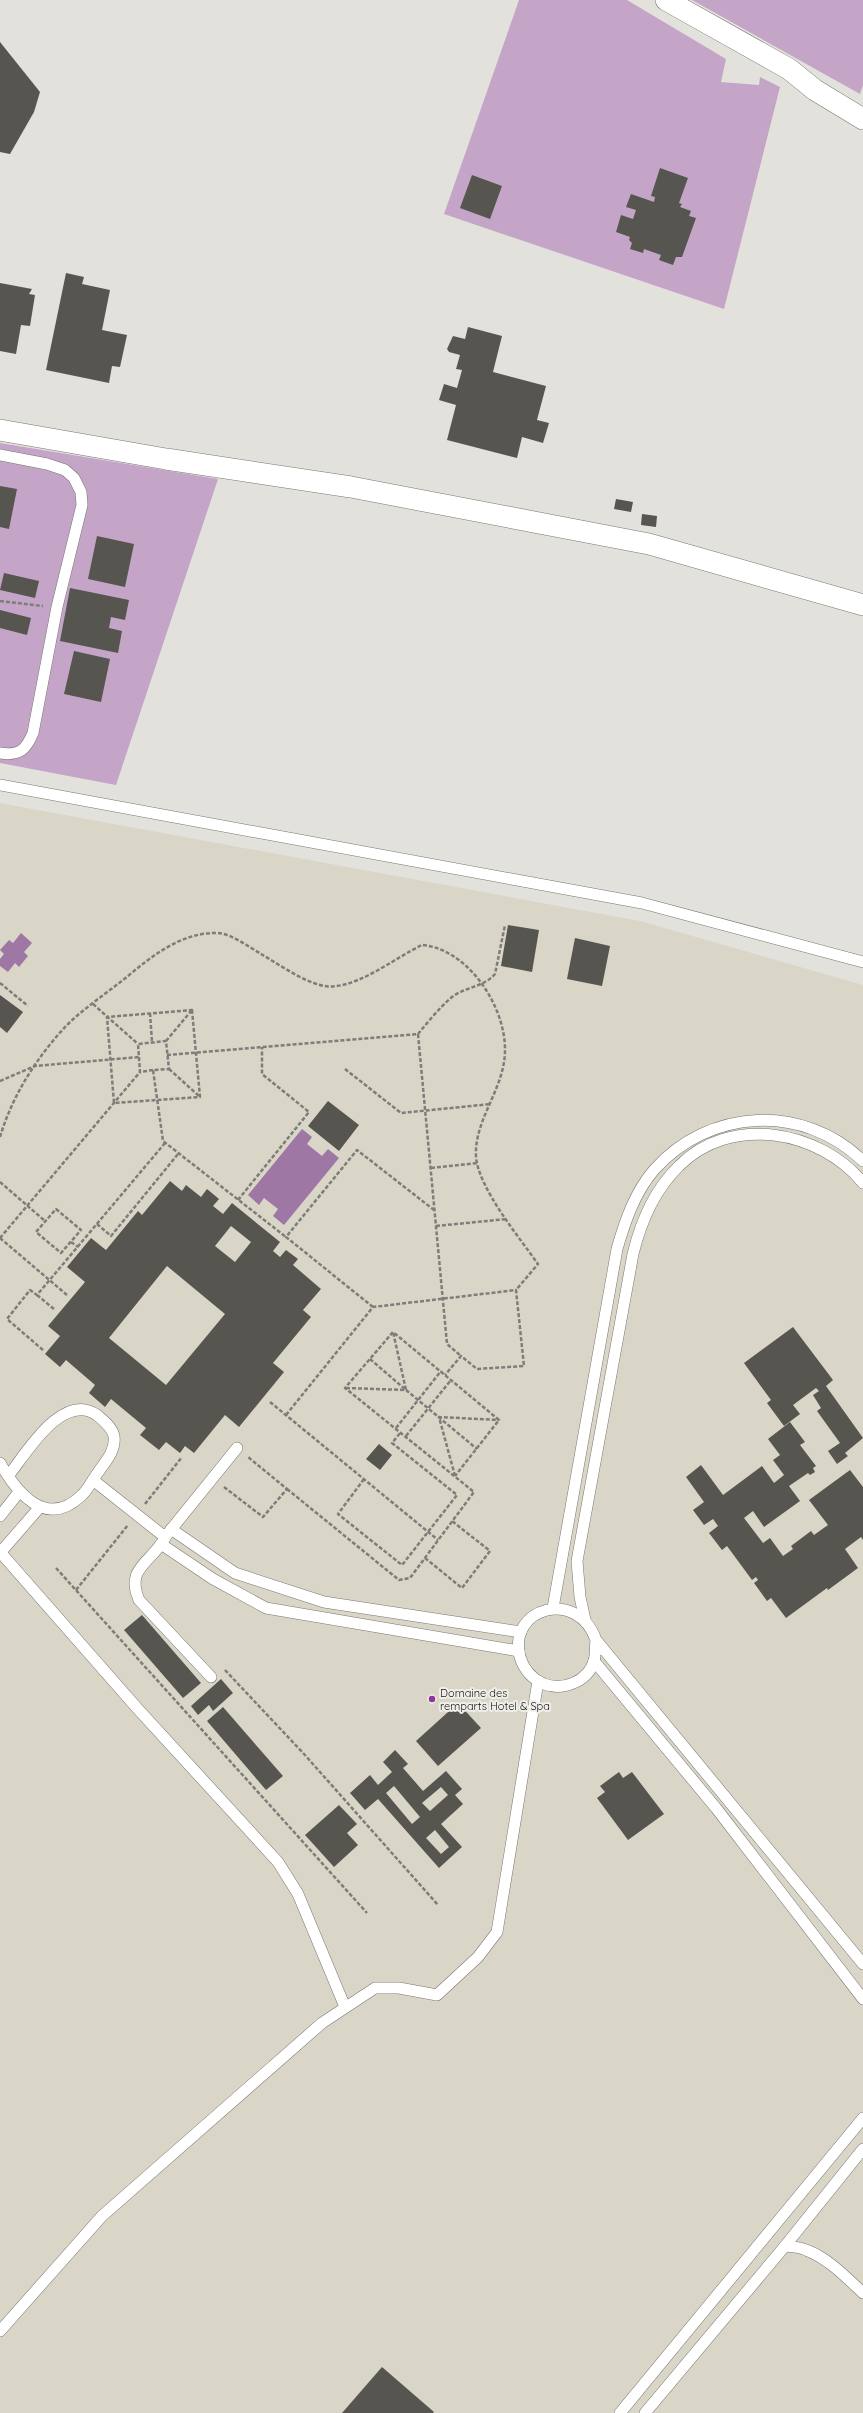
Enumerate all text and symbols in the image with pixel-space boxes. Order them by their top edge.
place label: Domaine des remparts Hotel & Spa [440,1686,550,1713]
marker: Domaine des remparts Hotel & Spa [427,1694,437,1704]

